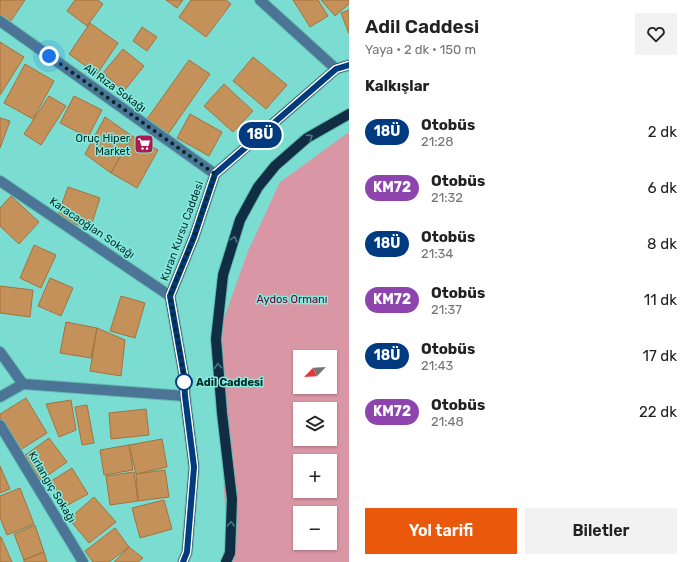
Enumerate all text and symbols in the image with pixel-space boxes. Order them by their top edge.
button: heart [635,13,677,55]
text: Adil Caddesi [365,15,479,38]
text: Yaya · 2 dk · 150 m [365,42,476,57]
your location [39,46,59,66]
street label: Ali Rıza Sokağı [81,61,149,115]
text: Kalkışlar [365,77,429,95]
text: Otobüs [421,116,475,134]
line badge: 18Ü [237,122,283,148]
text: 18Ü [374,123,400,140]
text: 2 dk [648,123,677,141]
text: 18Ü [247,126,273,143]
place label: Oruç Hiper Market [76,132,131,158]
supermarket icon: Oruç Hiper Market [133,133,155,155]
one-way arrow [306,134,313,141]
text: 21:28 [421,134,453,149]
text: Otobüs [431,172,485,190]
street label: Kuran Kursu Caddesi [158,179,206,283]
text: KM72 [373,179,411,196]
text: 6 dk [648,179,677,197]
text: 21:32 [431,190,463,205]
street label: Karacaoğlan Sokağı [47,195,137,261]
text: Otobüs [421,228,475,246]
one-way arrow [229,235,238,242]
text: 18Ü [374,235,400,252]
text: 8 dk [647,235,677,253]
text: 21:34 [421,246,453,261]
text: Otobüs [431,284,485,302]
text: KM72 [373,291,411,308]
text: 11 dk [644,291,677,309]
park label: Aydos Ormanı [257,293,327,306]
text: 21:37 [431,302,462,317]
text: Otobüs [421,340,475,358]
text: 18Ü [374,347,400,364]
text: 17 dk [643,347,677,365]
north arrow [293,350,337,394]
map controls [293,350,337,550]
text: 21:43 [421,358,453,373]
one-way arrow [214,363,223,369]
marker: Adil Caddesi [175,373,193,391]
place label: Adil Caddesi [196,376,263,389]
text: Otobüs [431,396,485,414]
button: layers [293,402,337,446]
text: KM72 [373,403,411,420]
text: 22 dk [639,403,677,421]
text: 21:48 [431,414,464,429]
street label: Kırlangıç Sokağı [26,449,78,525]
button: + [293,454,337,498]
button: − [293,506,337,550]
button: Yol tarifi [365,508,517,554]
button: Biletler [525,508,677,554]
one-way arrow [227,521,235,527]

